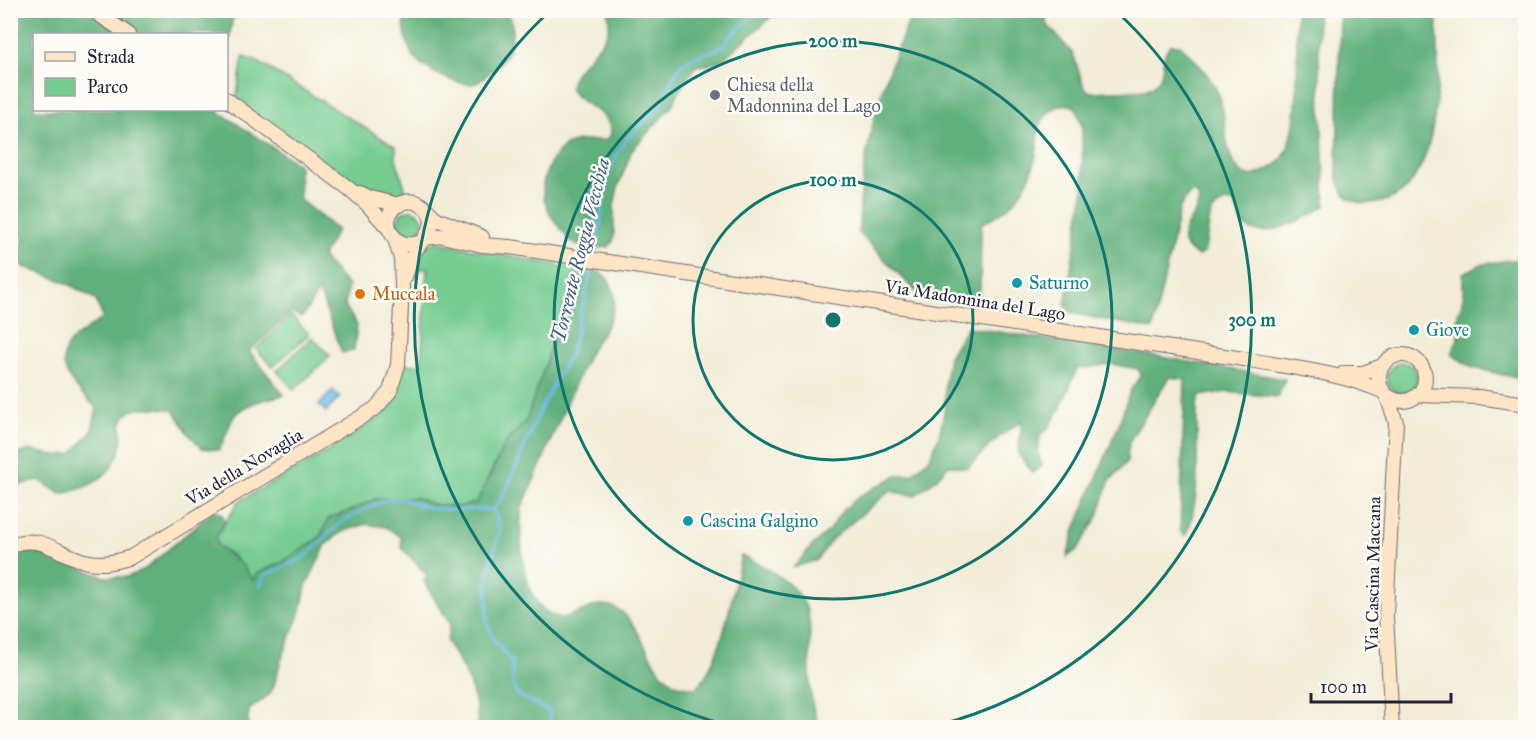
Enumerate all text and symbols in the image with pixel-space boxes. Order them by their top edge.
text: 200 m [809,30,858,52]
legend [33,33,228,111]
text: Strada [87,46,135,68]
place label: Chiesa della Madonnina del Lago [727,74,881,118]
text: Parco [87,76,128,98]
marker: Chiesa della Madonnina del Lago [708,88,722,102]
water label: Torrente Roggia Vecchia [546,155,614,345]
text: 100 m [810,169,857,191]
place label: Saturno [1029,272,1089,294]
street label: Via Madonnina del Lago [882,275,1067,326]
marker: Saturno [1010,276,1024,290]
place label: Muccala [372,283,436,305]
marker: Muccala [353,287,367,301]
text: 300 m [1228,309,1276,332]
centre of rings [823,310,843,330]
place label: Giove [1426,319,1469,341]
marker: Giove [1407,323,1421,337]
street label: Via della Novaglia [181,423,307,512]
street label: Via Cascina Maccana [1361,496,1385,653]
place label: Cascina Galgino [700,510,818,533]
marker: Cascina Galgino [681,514,695,528]
scale bar [1311,666,1450,704]
text: 100 m [1320,676,1367,698]

